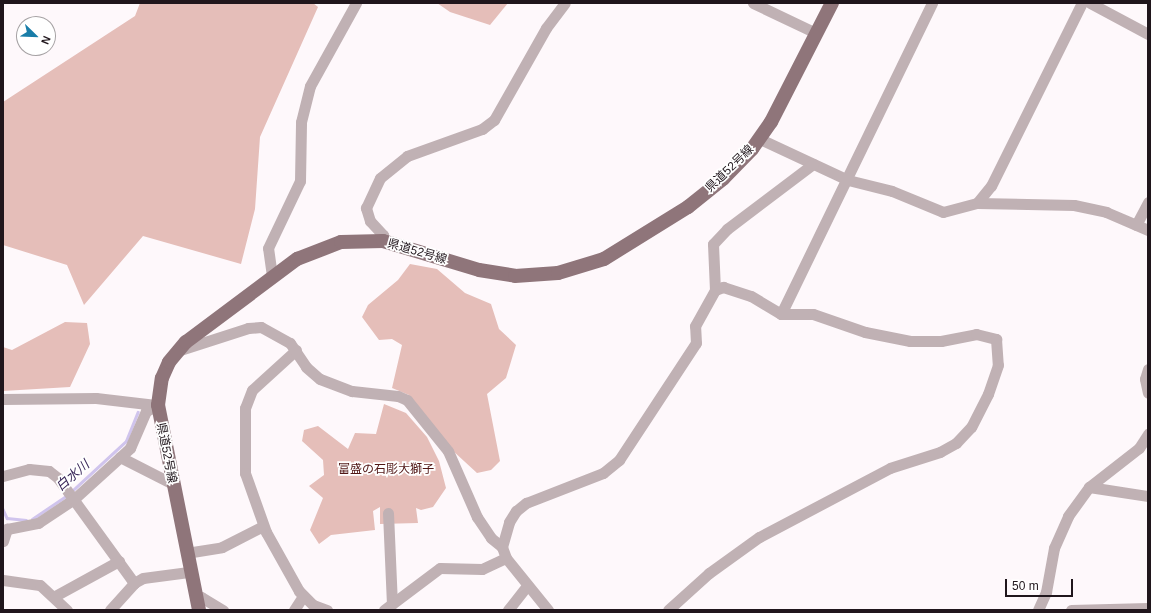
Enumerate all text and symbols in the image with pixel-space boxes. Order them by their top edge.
north arrow [16,16,56,56]
text: N [39,34,53,46]
street label: 県道52号線 [703,143,757,195]
street label: 県道52号線 [386,237,448,267]
street label: 県道52号線 [153,422,179,484]
water label: 白水川 [53,457,93,495]
park label: 富盛の石彫大獅子 [338,463,434,477]
scale bar [1007,571,1075,597]
text: 50 m [1012,579,1039,593]

